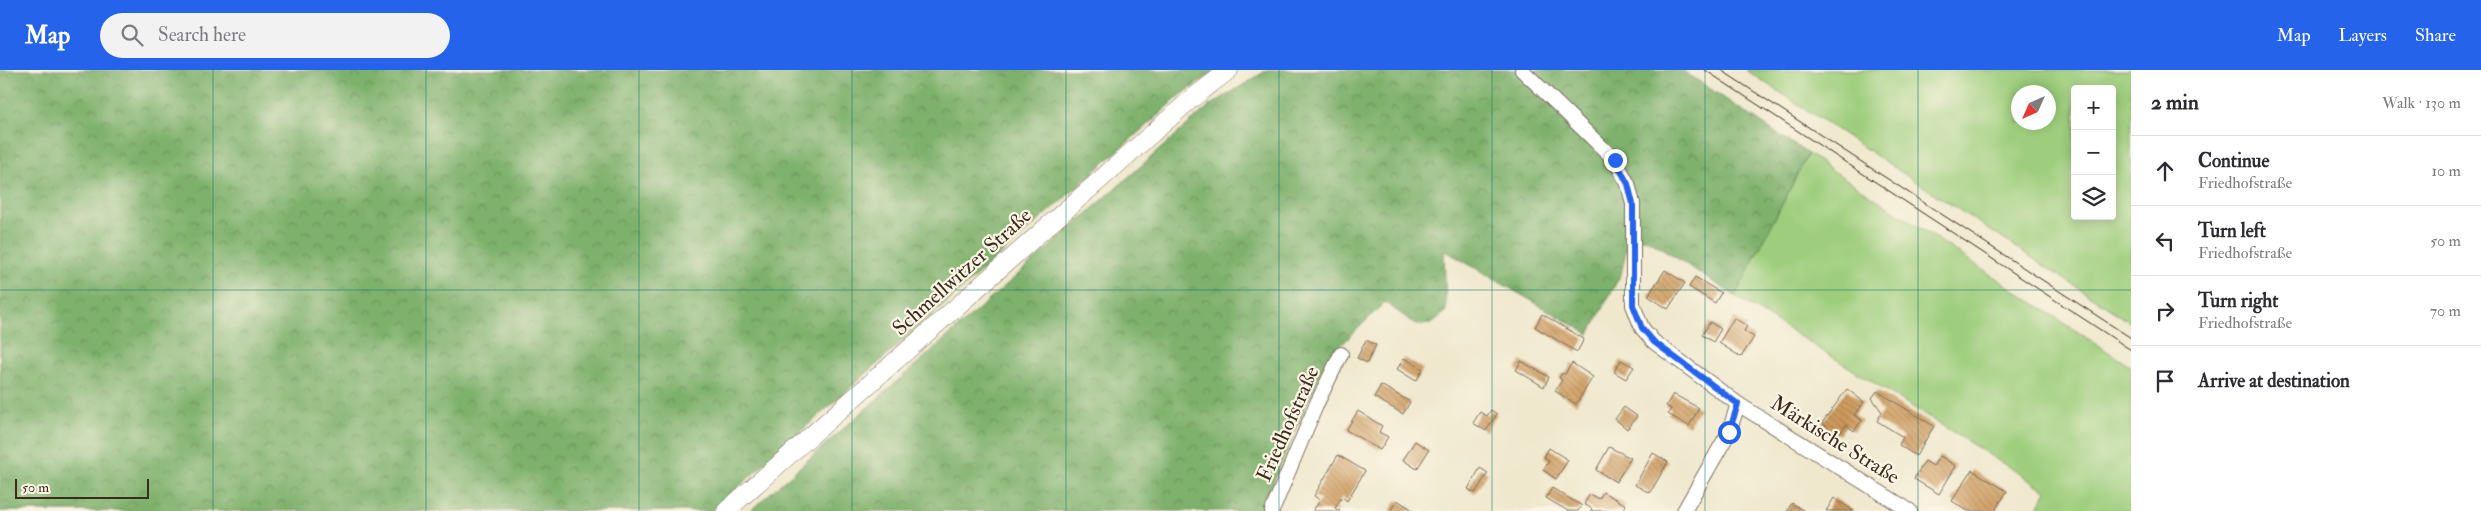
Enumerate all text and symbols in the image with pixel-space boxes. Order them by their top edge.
search box [100,13,450,58]
text: Map [25,20,70,51]
icon: search [118,21,146,49]
text: Search here [158,23,246,47]
text: Map [2277,24,2311,47]
text: Layers [2339,24,2387,47]
text: Share [2415,24,2456,47]
north arrow [2011,85,2056,130]
map controls [2071,85,2116,220]
button: + [2071,85,2116,130]
text: 2 min [2151,89,2199,116]
text: Walk · 130 m [2382,93,2461,113]
button: − [2071,130,2116,175]
route end [1604,149,1627,172]
text: Continue [2198,149,2269,173]
icon: ahead [2151,157,2179,185]
text: 10 m [2431,161,2461,181]
text: Friedhofstraße [2198,173,2292,193]
button: layers [2071,175,2116,220]
street label: Schmellwitzer Straße [887,202,1037,342]
text: Turn left [2198,219,2266,243]
icon: left [2151,227,2179,255]
text: 50 m [2430,231,2461,251]
text: Friedhofstraße [2198,243,2292,263]
text: Turn right [2198,289,2278,313]
icon: right [2151,297,2179,325]
text: 70 m [2430,301,2461,321]
text: Friedhofstraße [2198,313,2292,333]
street label: Friedhofstraße [1251,362,1326,486]
icon: arrive [2151,367,2179,395]
text: Arrive at destination [2198,369,2350,393]
street label: Märkische Straße [1765,390,1905,491]
route start [1718,421,1741,444]
scale bar [15,476,149,499]
text: 50 m [22,479,49,496]

